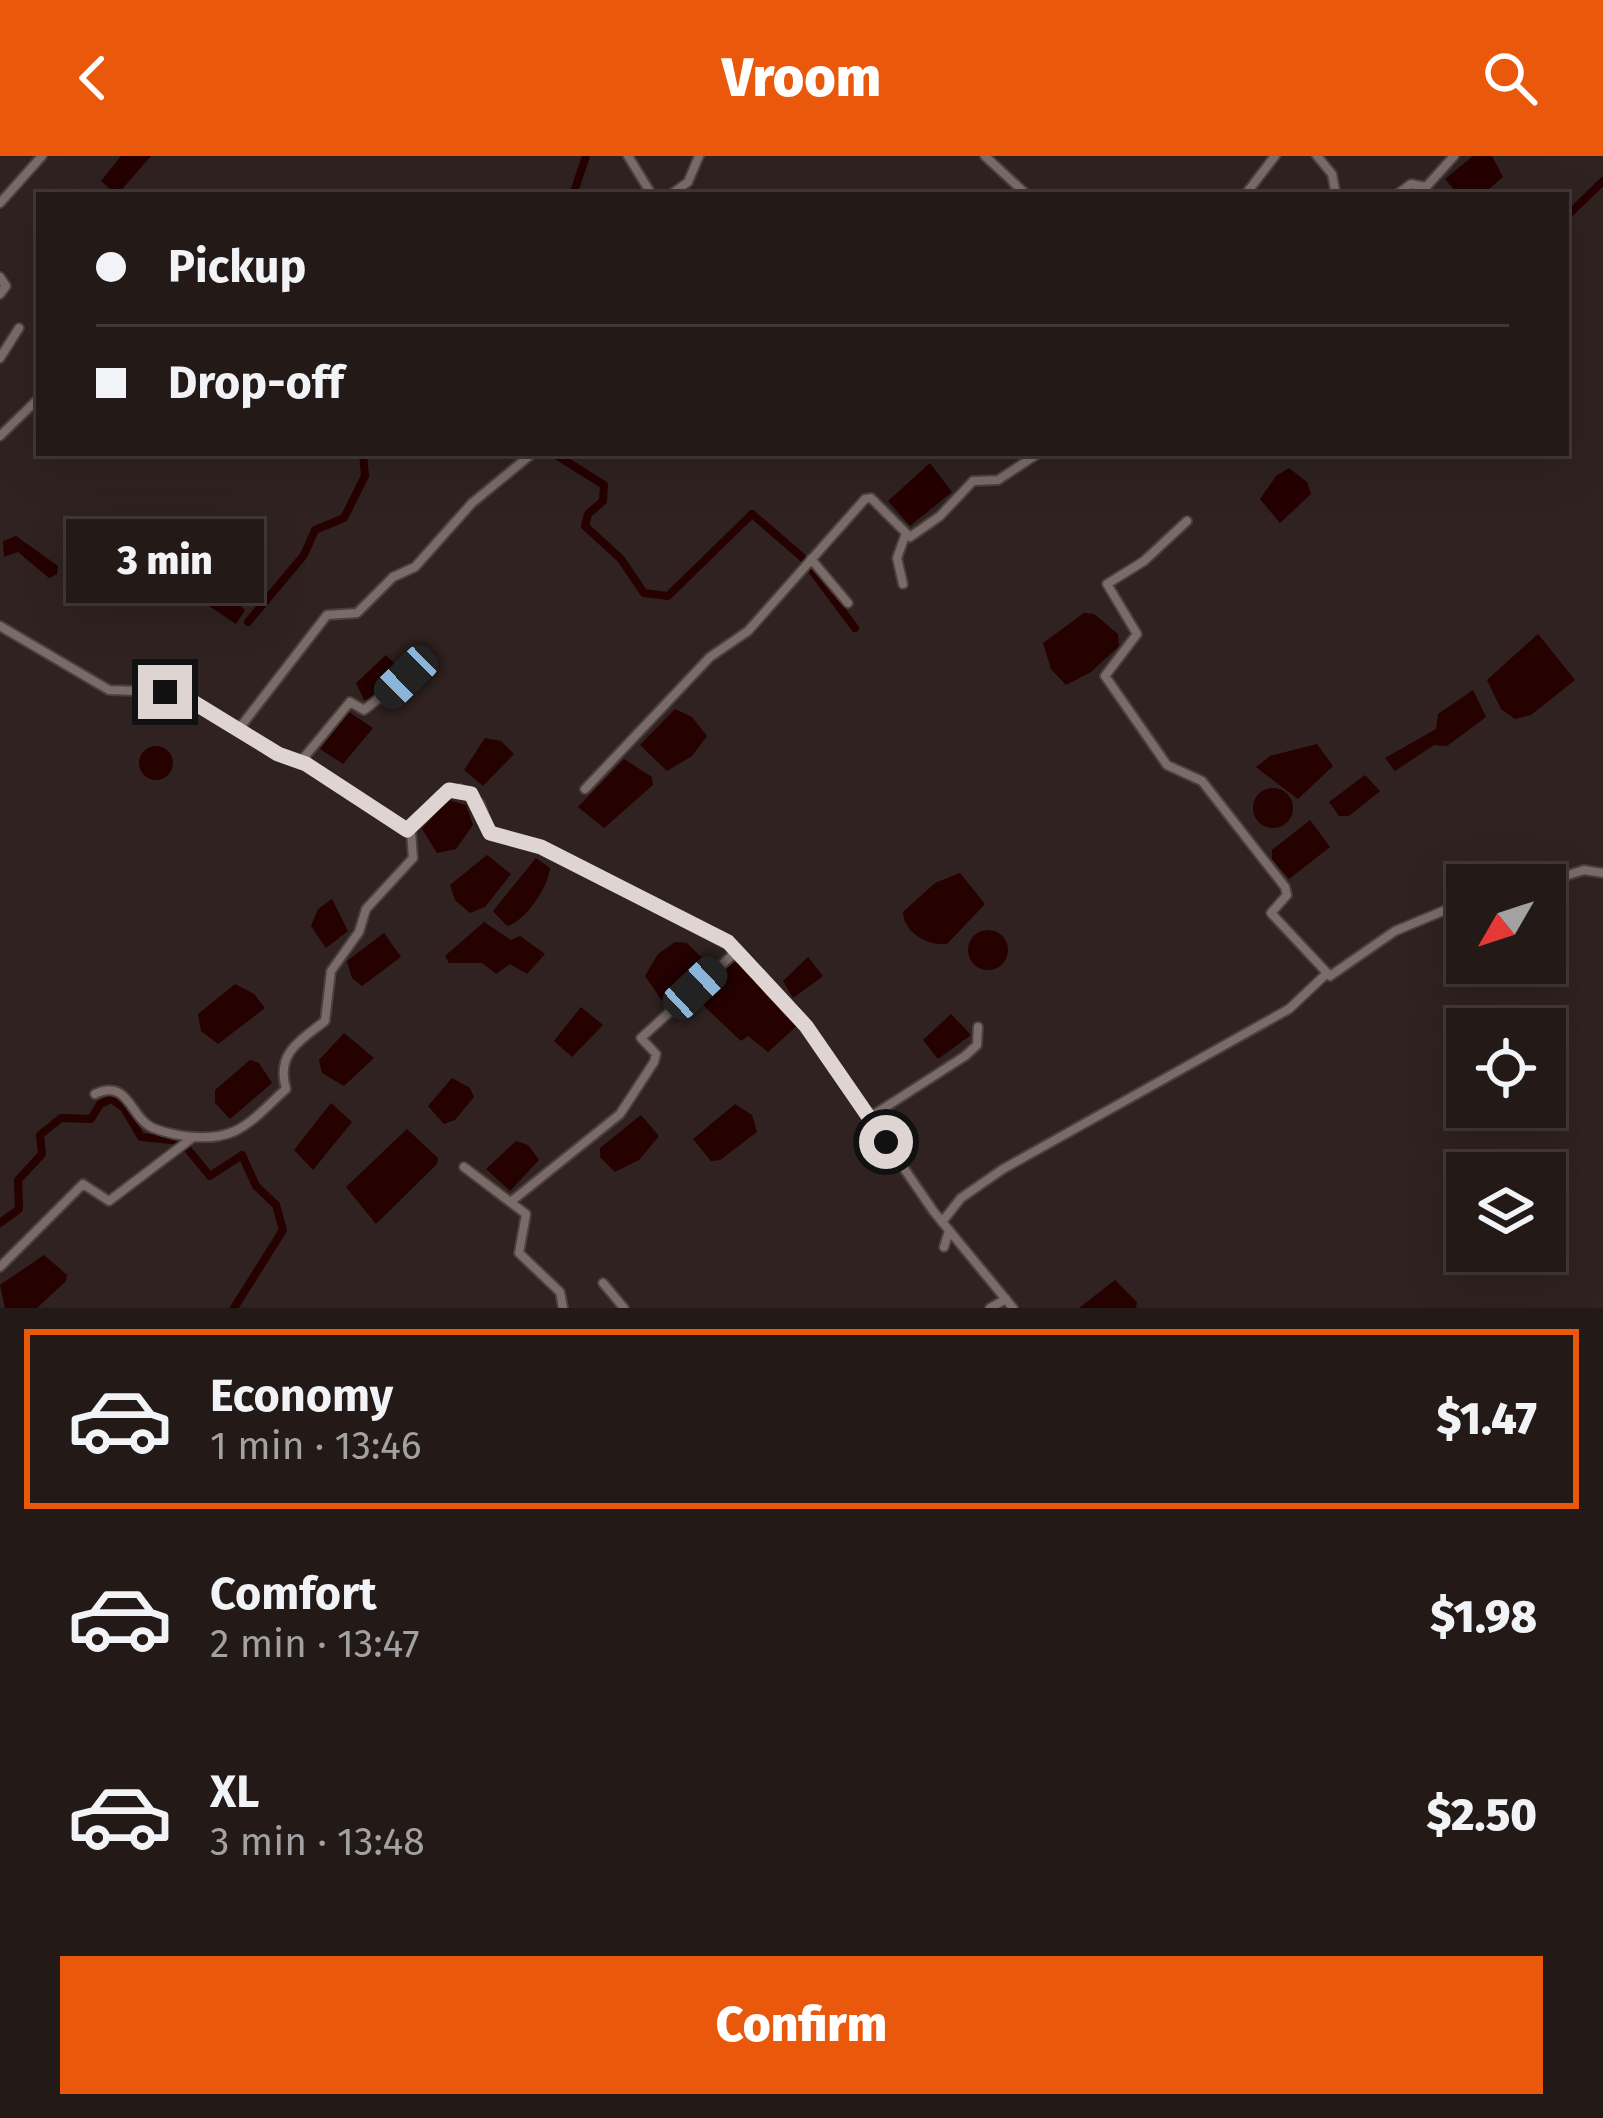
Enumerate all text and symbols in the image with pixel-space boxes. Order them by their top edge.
icon: back [60,45,126,111]
icon: search [1477,45,1543,111]
text: Vroom [722,46,881,110]
text: Pickup [168,240,306,294]
text: Drop-off [168,356,344,410]
callout: 3 min [66,518,264,602]
text: 3 min [117,538,213,584]
car [368,639,444,715]
route end [138,665,192,719]
north arrow [1446,864,1566,984]
map controls [1446,864,1566,1272]
car [656,950,734,1026]
button: locate [1446,1008,1566,1128]
route start [859,1115,913,1169]
button: layers [1446,1152,1566,1272]
icon: car [66,1365,174,1473]
text: Economy [210,1369,393,1423]
text: $1.47 [1437,1392,1537,1446]
text: 1 min · 13:46 [210,1423,422,1469]
icon: car [66,1563,174,1671]
text: Comfort [210,1567,377,1621]
text: $1.98 [1430,1590,1537,1644]
text: 2 min · 13:47 [210,1621,420,1667]
icon: car [66,1761,174,1869]
text: XL [210,1765,259,1819]
text: $2.50 [1426,1788,1537,1842]
text: 3 min · 13:48 [210,1819,425,1865]
button: Confirm [60,1956,1543,2094]

